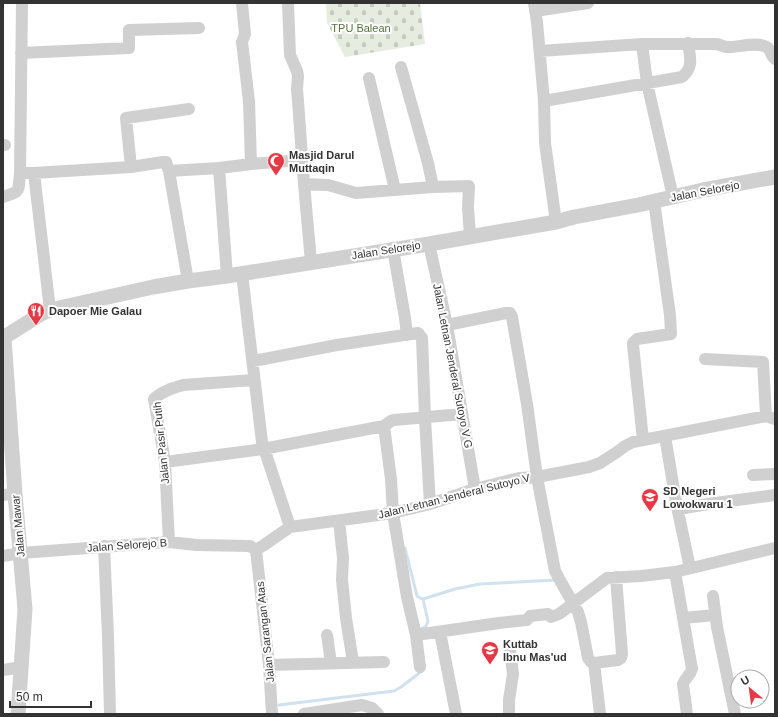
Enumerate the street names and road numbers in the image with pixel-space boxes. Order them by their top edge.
street label: Jalan Selorejo [670,178,740,204]
street label: Jalan Selorejo [351,239,421,261]
street label: Jalan Letnan Jenderal Sutoyo V G [431,283,475,449]
street label: Jalan Pasir Putih [151,401,171,485]
street label: Jalan Letnan Jenderal Sutoyo V [377,471,532,521]
street label: Jalan Mawar [9,494,27,558]
street label: Jalan Selorejo B [87,536,167,554]
street label: Jalan Sarangan Atas [254,580,276,683]

